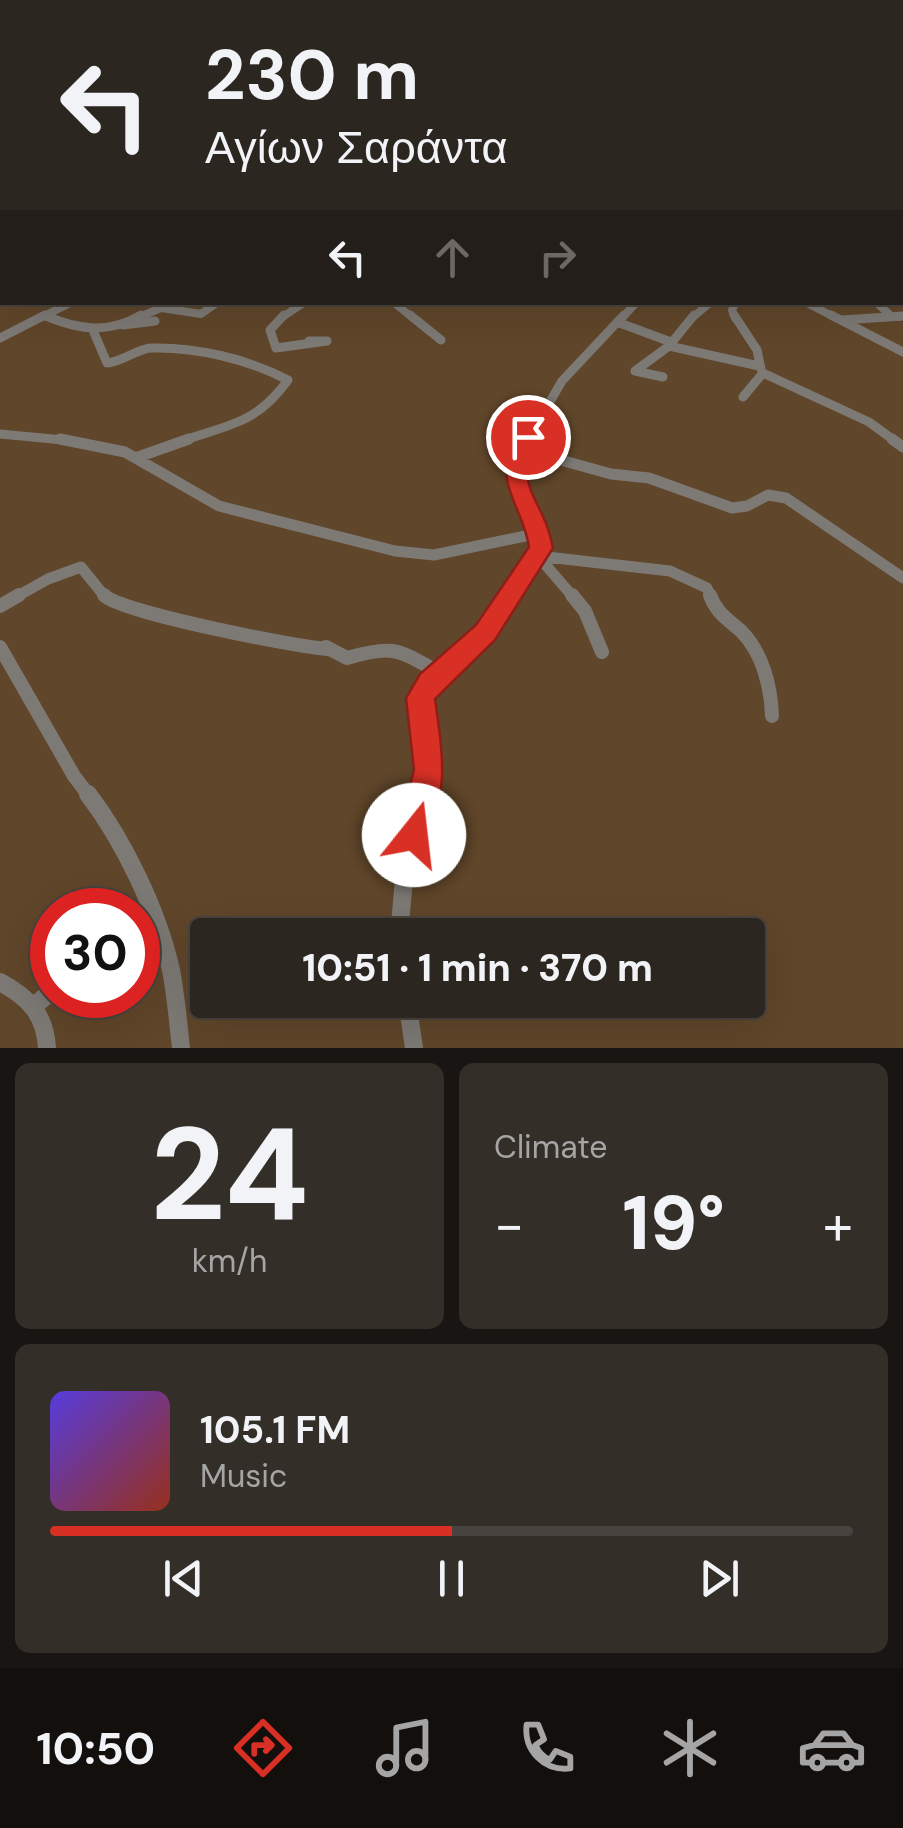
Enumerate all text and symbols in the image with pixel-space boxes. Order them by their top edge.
text: 230 m [205,30,419,121]
icon: left [40,40,170,170]
text: Αγίων Σαράντα [205,118,507,177]
icon: left [320,230,375,285]
icon: ahead [425,230,480,285]
icon: right [530,230,585,285]
pin [486,395,571,480]
icon: arrive [501,410,556,465]
position arrow [362,783,466,887]
speed limit sign: 30 [30,888,160,1018]
text: 10:51 · 1 min · 370 m [302,943,653,993]
text: 24 [150,1090,309,1259]
text: Climate [494,1126,608,1168]
text: 19° [622,1175,725,1272]
text: − [494,1189,524,1261]
text: + [823,1189,853,1261]
text: km/h [192,1240,267,1282]
text: 105.1 FM [200,1405,350,1455]
text: Music [200,1455,287,1497]
icon: previous [156,1551,211,1606]
icon: pause [424,1551,479,1606]
icon: next [692,1551,747,1606]
icon: directions [228,1713,298,1783]
icon: music [370,1713,440,1783]
icon: phone [512,1713,582,1783]
icon: climate [655,1713,725,1783]
icon: car [797,1713,867,1783]
text: 10:50 [36,1719,155,1778]

